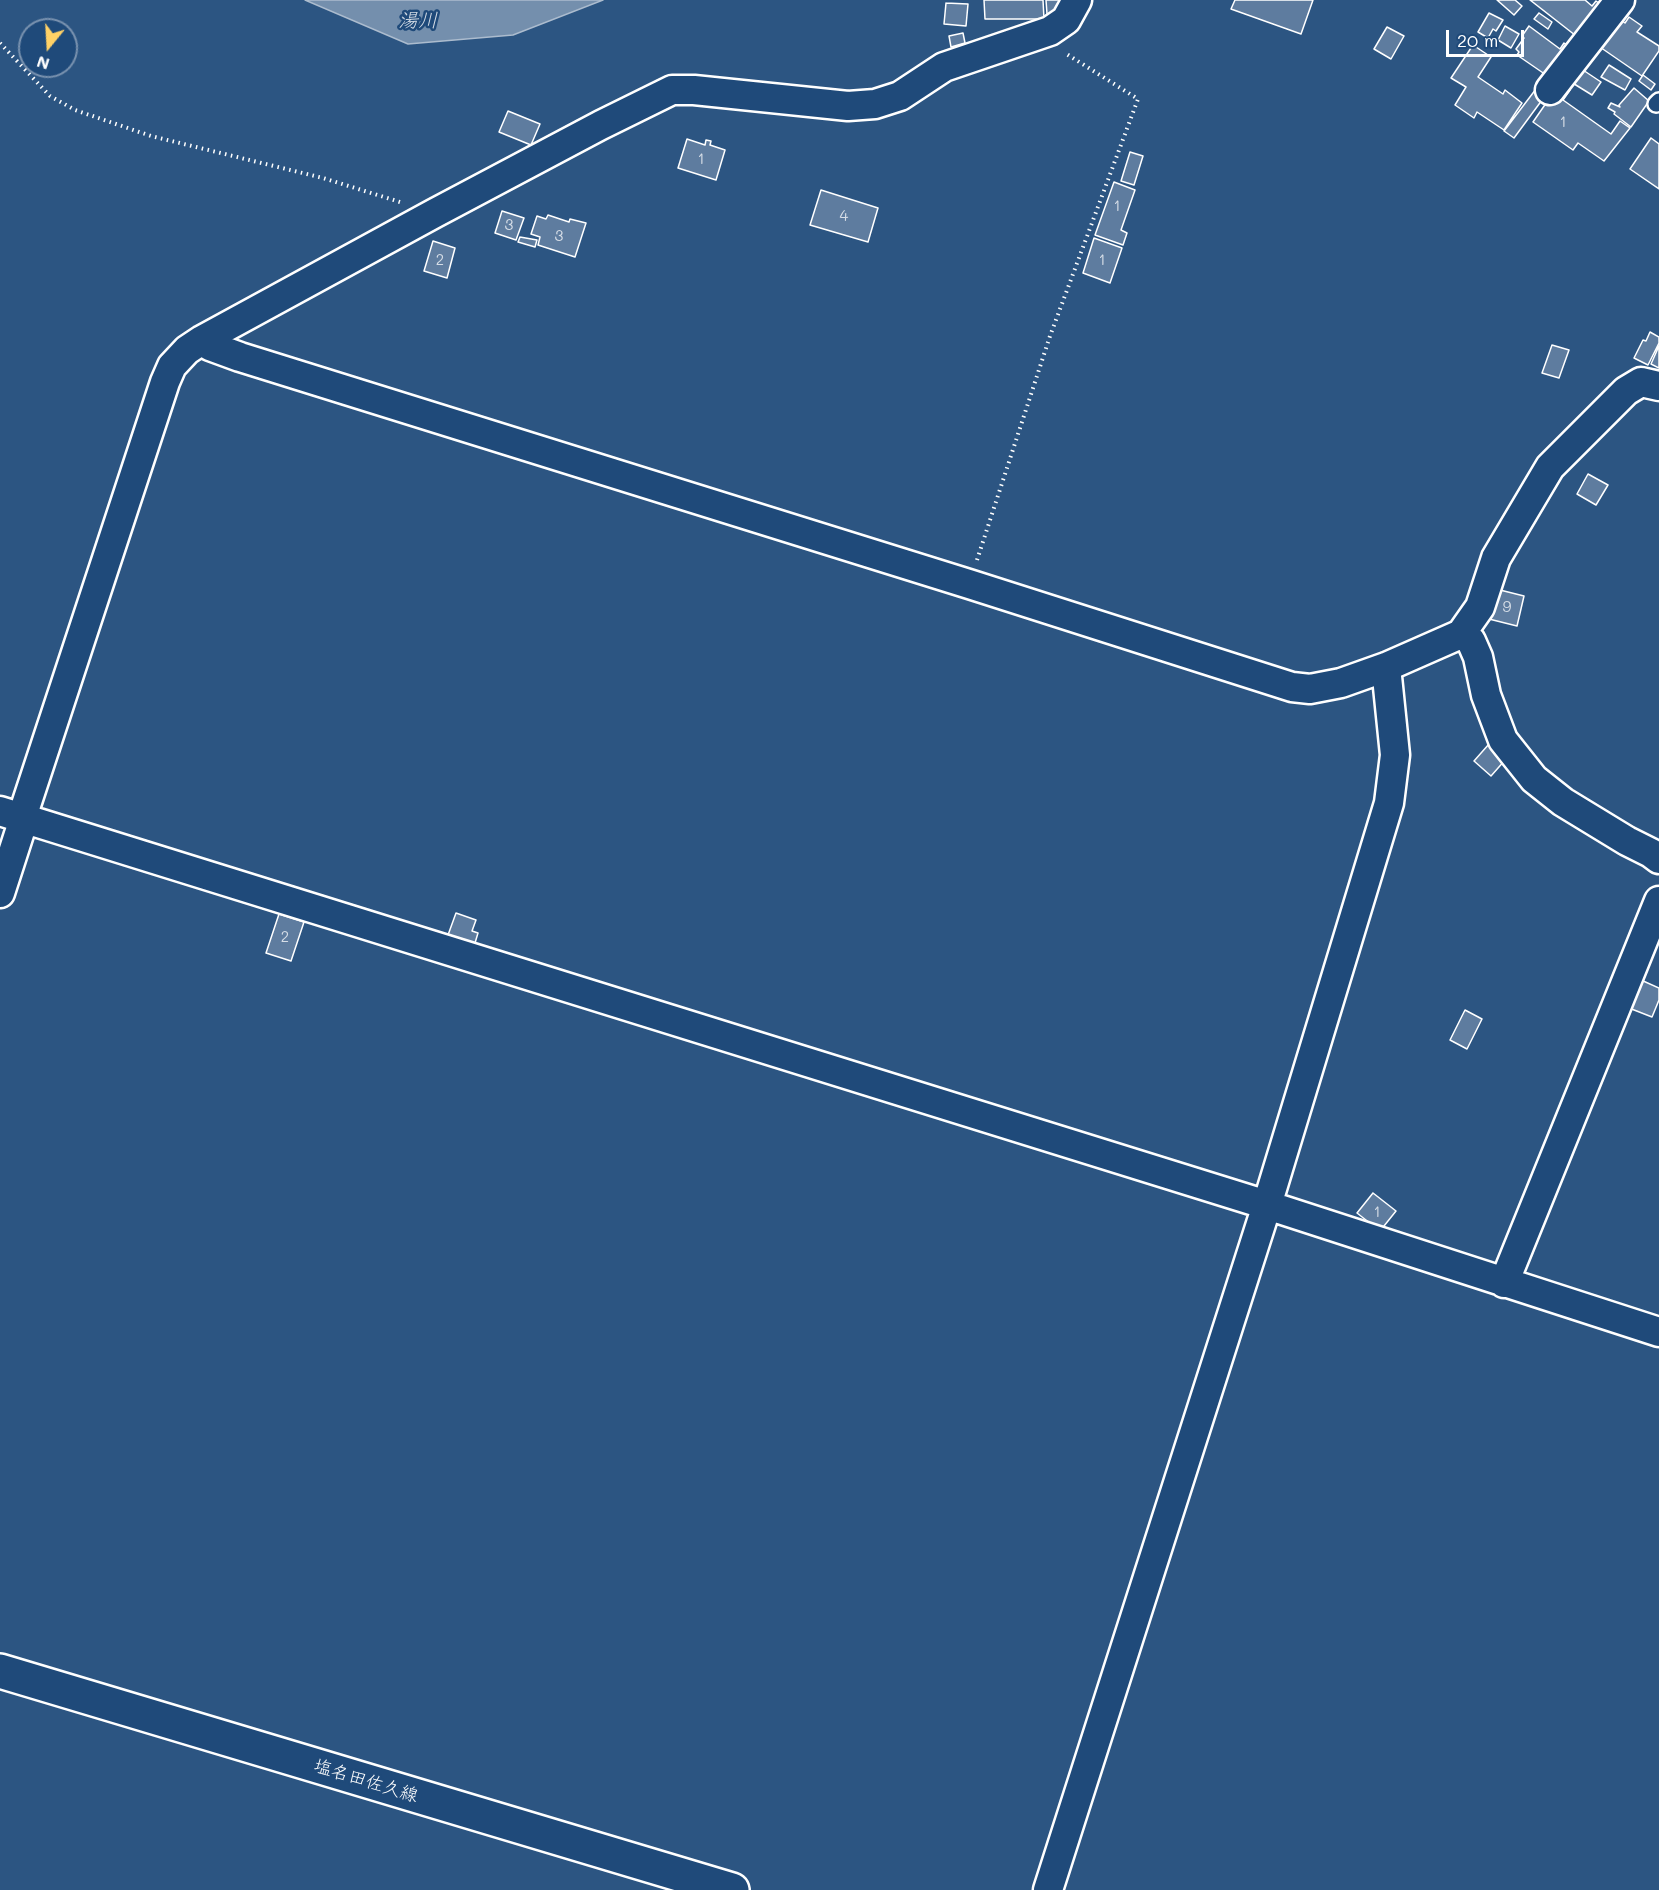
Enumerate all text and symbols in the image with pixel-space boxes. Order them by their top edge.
water label: 湯川 [398,9,438,33]
north arrow [18,18,78,78]
scale bar [1449,18,1527,56]
text: 20 m [1457,28,1498,52]
text: N [34,52,52,76]
house number: 1 [1560,113,1566,131]
house number: 1 [698,150,704,168]
house number: 1 [1114,197,1120,215]
house number: 4 [840,207,848,225]
house number: 3 [505,216,513,234]
house number: 3 [555,227,563,245]
house number: 2 [436,251,444,269]
house number: 1 [1099,251,1105,269]
house number: 9 [1503,598,1511,616]
house number: 2 [281,928,289,946]
house number: 1 [1374,1203,1380,1221]
street label: 塩名田佐久線 [311,1755,421,1807]

